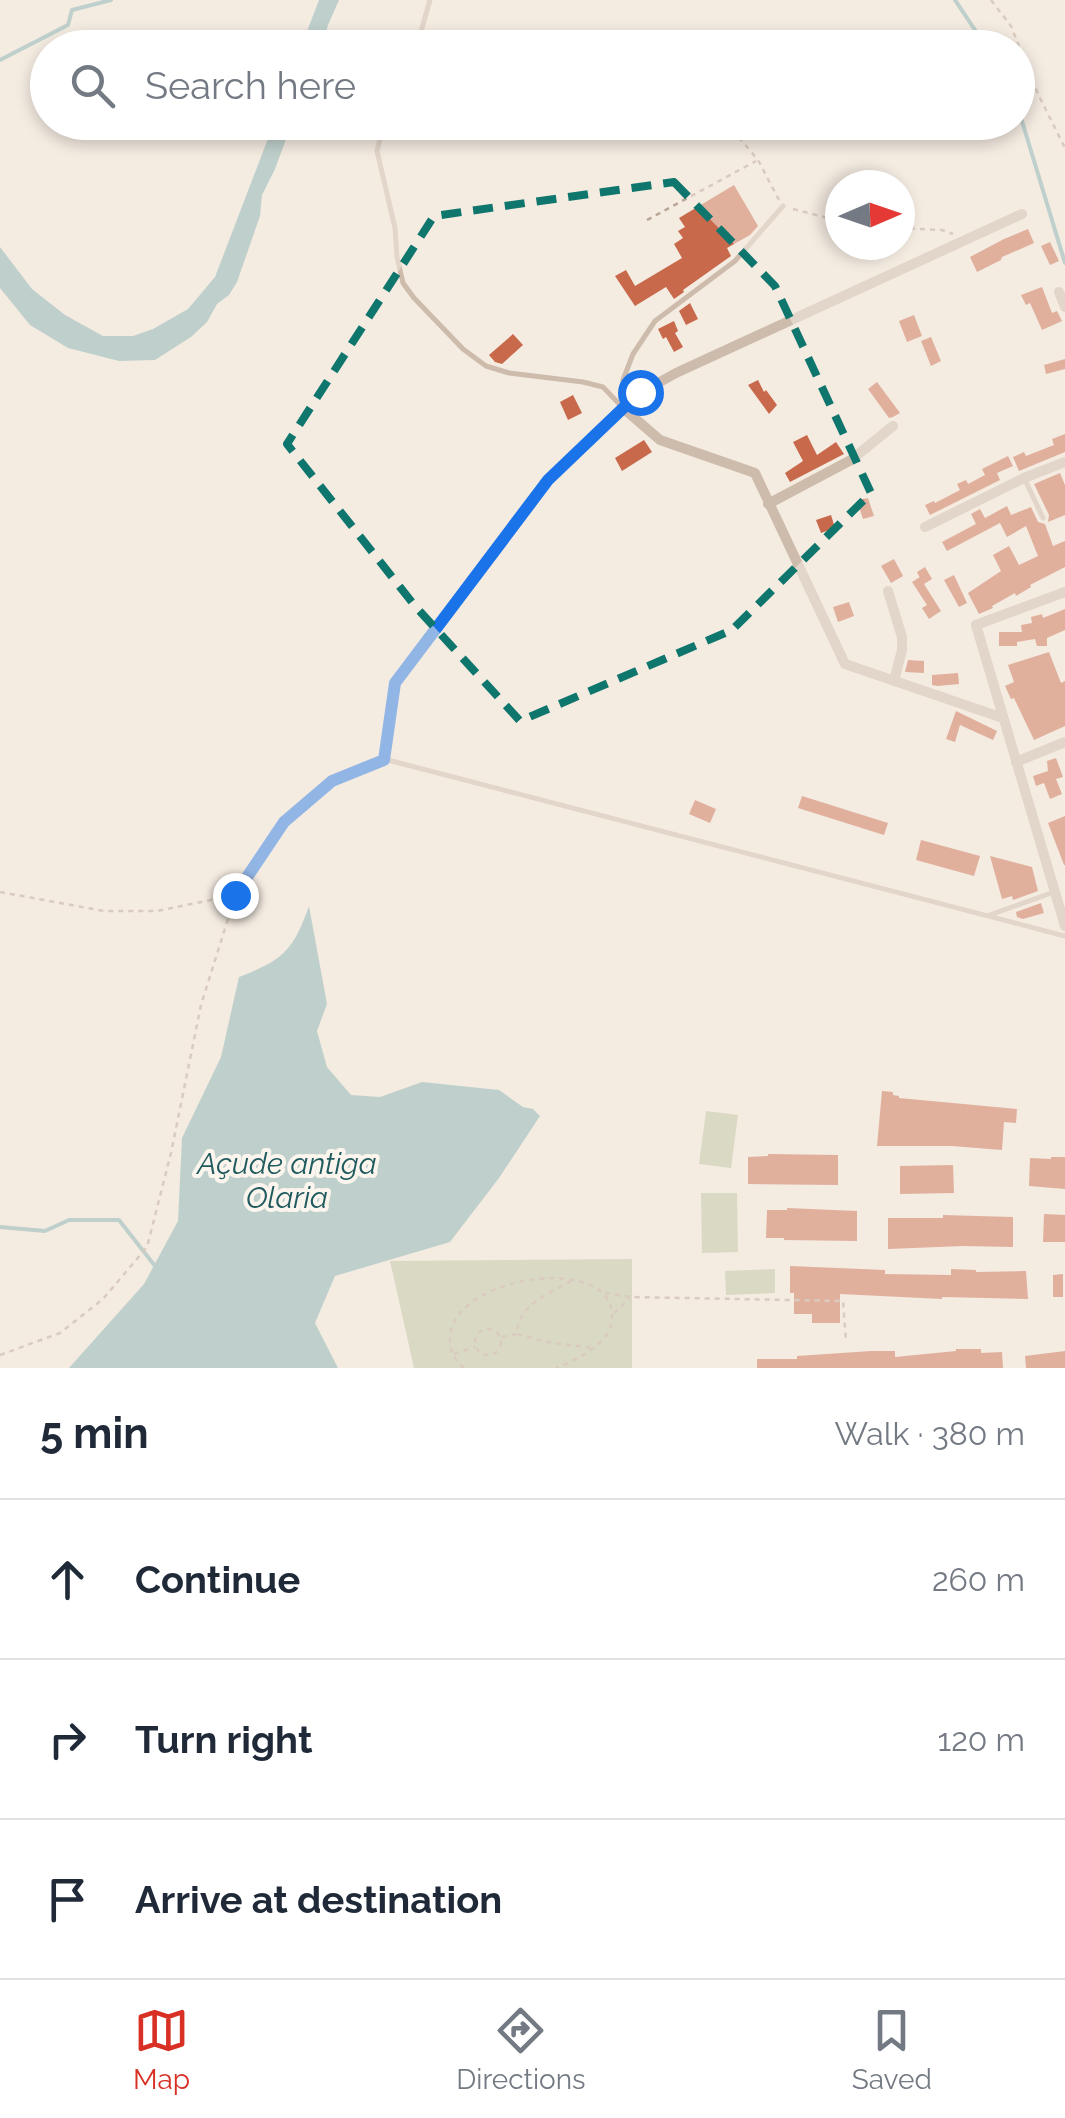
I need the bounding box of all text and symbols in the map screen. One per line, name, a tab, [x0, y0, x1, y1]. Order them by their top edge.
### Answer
search box	[30, 30, 1035, 140]
icon: search	[65, 58, 120, 113]
text: Search here	[145, 63, 356, 108]
north arrow	[825, 170, 915, 260]
route start	[618, 370, 664, 416]
route end	[213, 873, 259, 919]
water label: Açude antiga Olaria	[195, 1146, 377, 1215]
text: 5 min	[40, 1409, 149, 1458]
text: Walk · 380 m	[835, 1415, 1025, 1452]
icon: ahead	[40, 1552, 95, 1607]
text: Continue	[135, 1557, 300, 1602]
text: 260 m	[932, 1561, 1025, 1598]
icon: right	[40, 1712, 95, 1767]
text: Turn right	[135, 1717, 312, 1762]
text: 120 m	[937, 1721, 1025, 1758]
icon: arrive	[40, 1872, 95, 1927]
text: Arrive at destination	[135, 1877, 502, 1922]
tab: Map	[133, 2003, 190, 2096]
tab: Directions	[456, 2003, 586, 2096]
tab: Saved	[852, 2003, 932, 2096]

